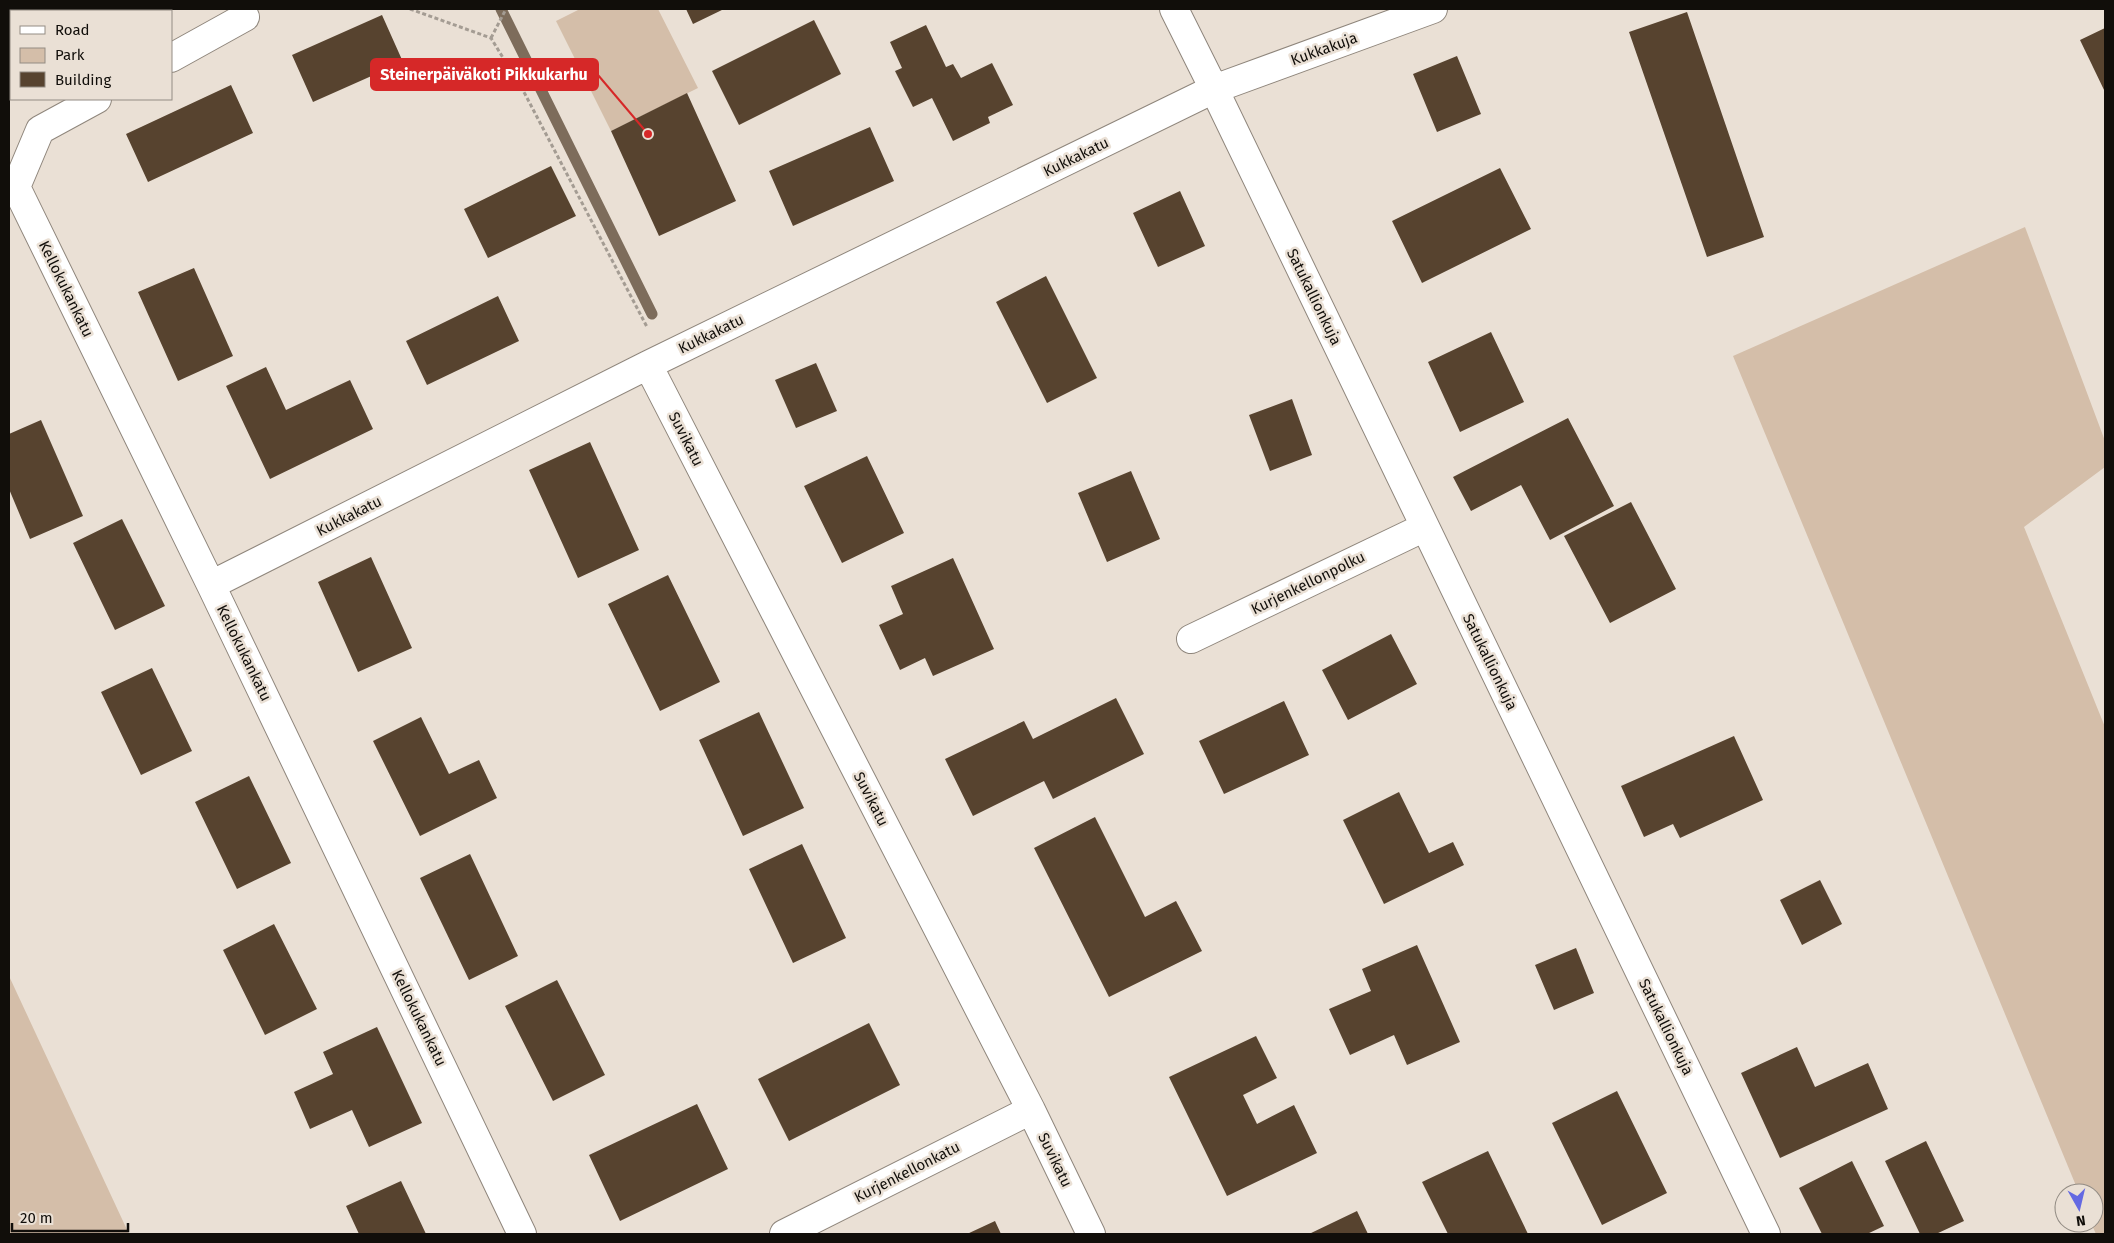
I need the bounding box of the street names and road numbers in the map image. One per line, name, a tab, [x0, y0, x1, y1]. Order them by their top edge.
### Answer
street label: Kukkakuja	[1288, 29, 1360, 69]
street label: Kukkakatu	[1040, 133, 1112, 181]
street label: Kellokukankatu	[35, 238, 97, 340]
street label: Satukallionkuja	[1283, 246, 1345, 348]
street label: Kukkakatu	[675, 310, 747, 358]
street label: Suvikatu	[665, 409, 707, 469]
street label: Kukkakatu	[314, 492, 384, 540]
street label: Kurjenkellonpolku	[1248, 548, 1368, 618]
street label: Kellokukankatu	[213, 602, 275, 704]
street label: Satukallionkuja	[1459, 611, 1521, 713]
street label: Suvikatu	[850, 769, 892, 829]
street label: Kellokukankatu	[388, 967, 450, 1069]
street label: Satukallionkuja	[1635, 976, 1697, 1078]
street label: Suvikatu	[1034, 1130, 1076, 1190]
street label: Kurjenkellonkatu	[851, 1138, 963, 1206]

